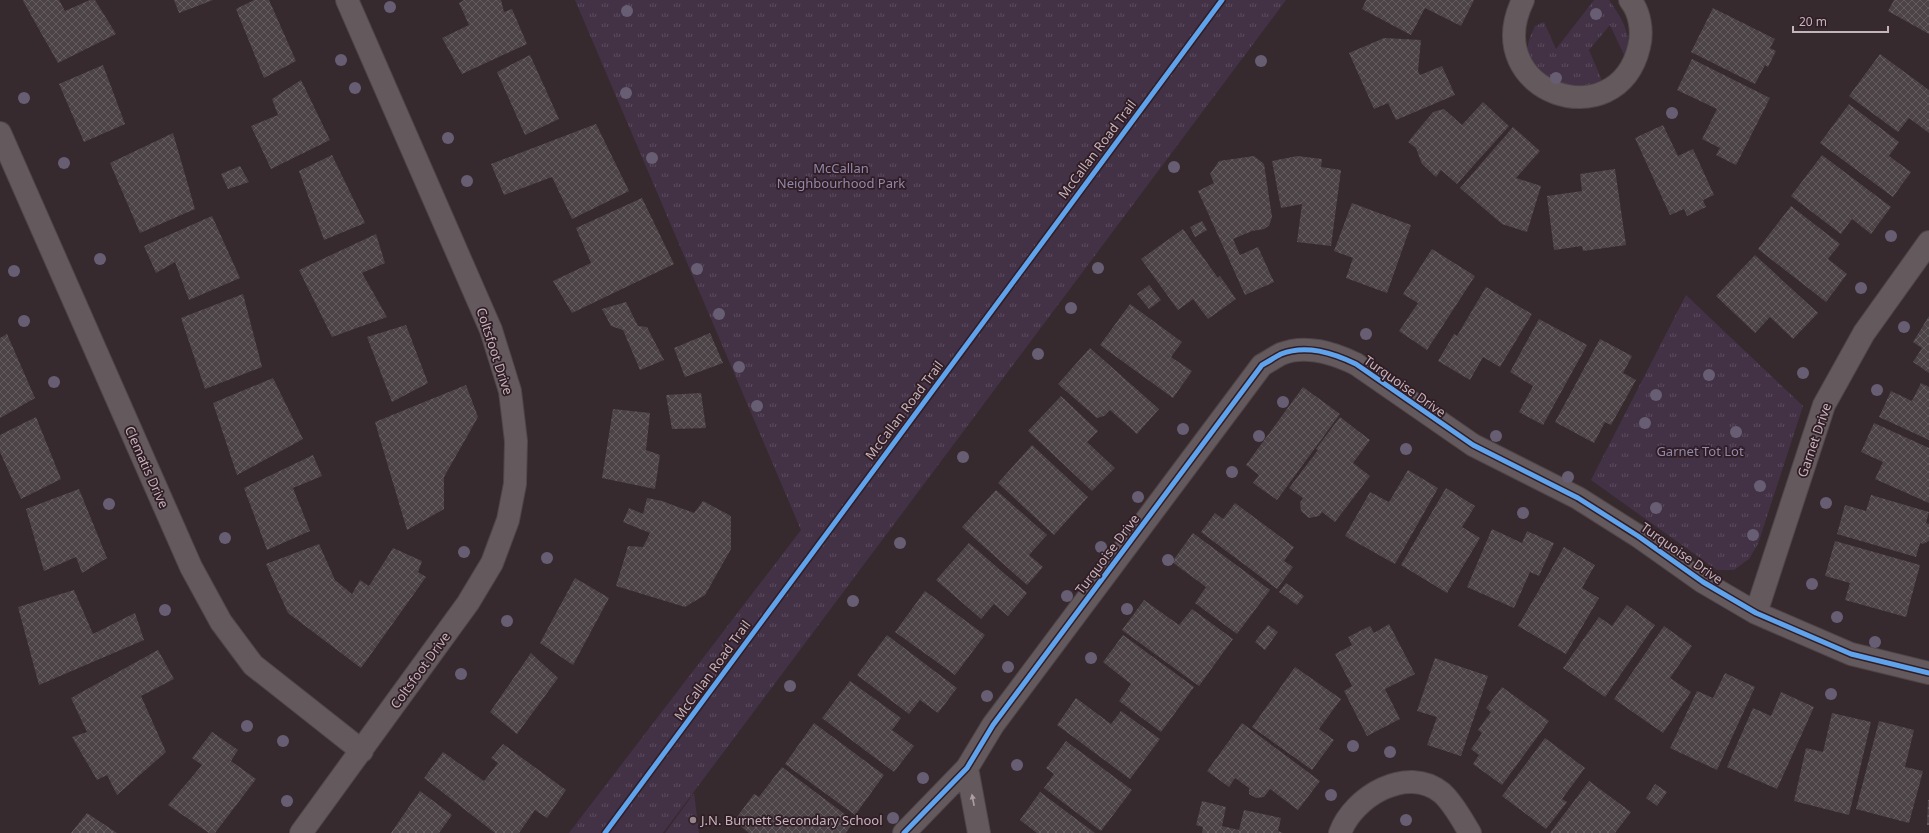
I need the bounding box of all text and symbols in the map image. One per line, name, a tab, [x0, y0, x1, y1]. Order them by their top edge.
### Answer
scale bar	[1793, 8, 1888, 34]
text: 20 m	[1799, 13, 1827, 30]
street label: McCallan Road Trail	[1054, 96, 1140, 202]
park label: McCallan Neighbourhood Park	[777, 159, 905, 192]
street label: Coltsfoot Drive	[472, 305, 518, 397]
street label: Turquoise Drive	[1360, 351, 1450, 421]
street label: McCallan Road Trail	[861, 357, 947, 463]
street label: Garnet Drive	[1793, 400, 1835, 480]
street label: Clematis Drive	[121, 423, 173, 511]
park label: Garnet Tot Lot	[1656, 442, 1744, 460]
street label: Turquoise Drive	[1071, 510, 1143, 598]
street label: Turquoise Drive	[1637, 518, 1727, 588]
street label: McCallan Road Trail	[670, 616, 754, 724]
street label: Coltsfoot Drive	[386, 628, 454, 712]
one-way arrow	[970, 794, 976, 806]
place label: J.N. Burnett Secondary School	[699, 811, 883, 829]
marker: J.N. Burnett Secondary School	[688, 815, 698, 825]

